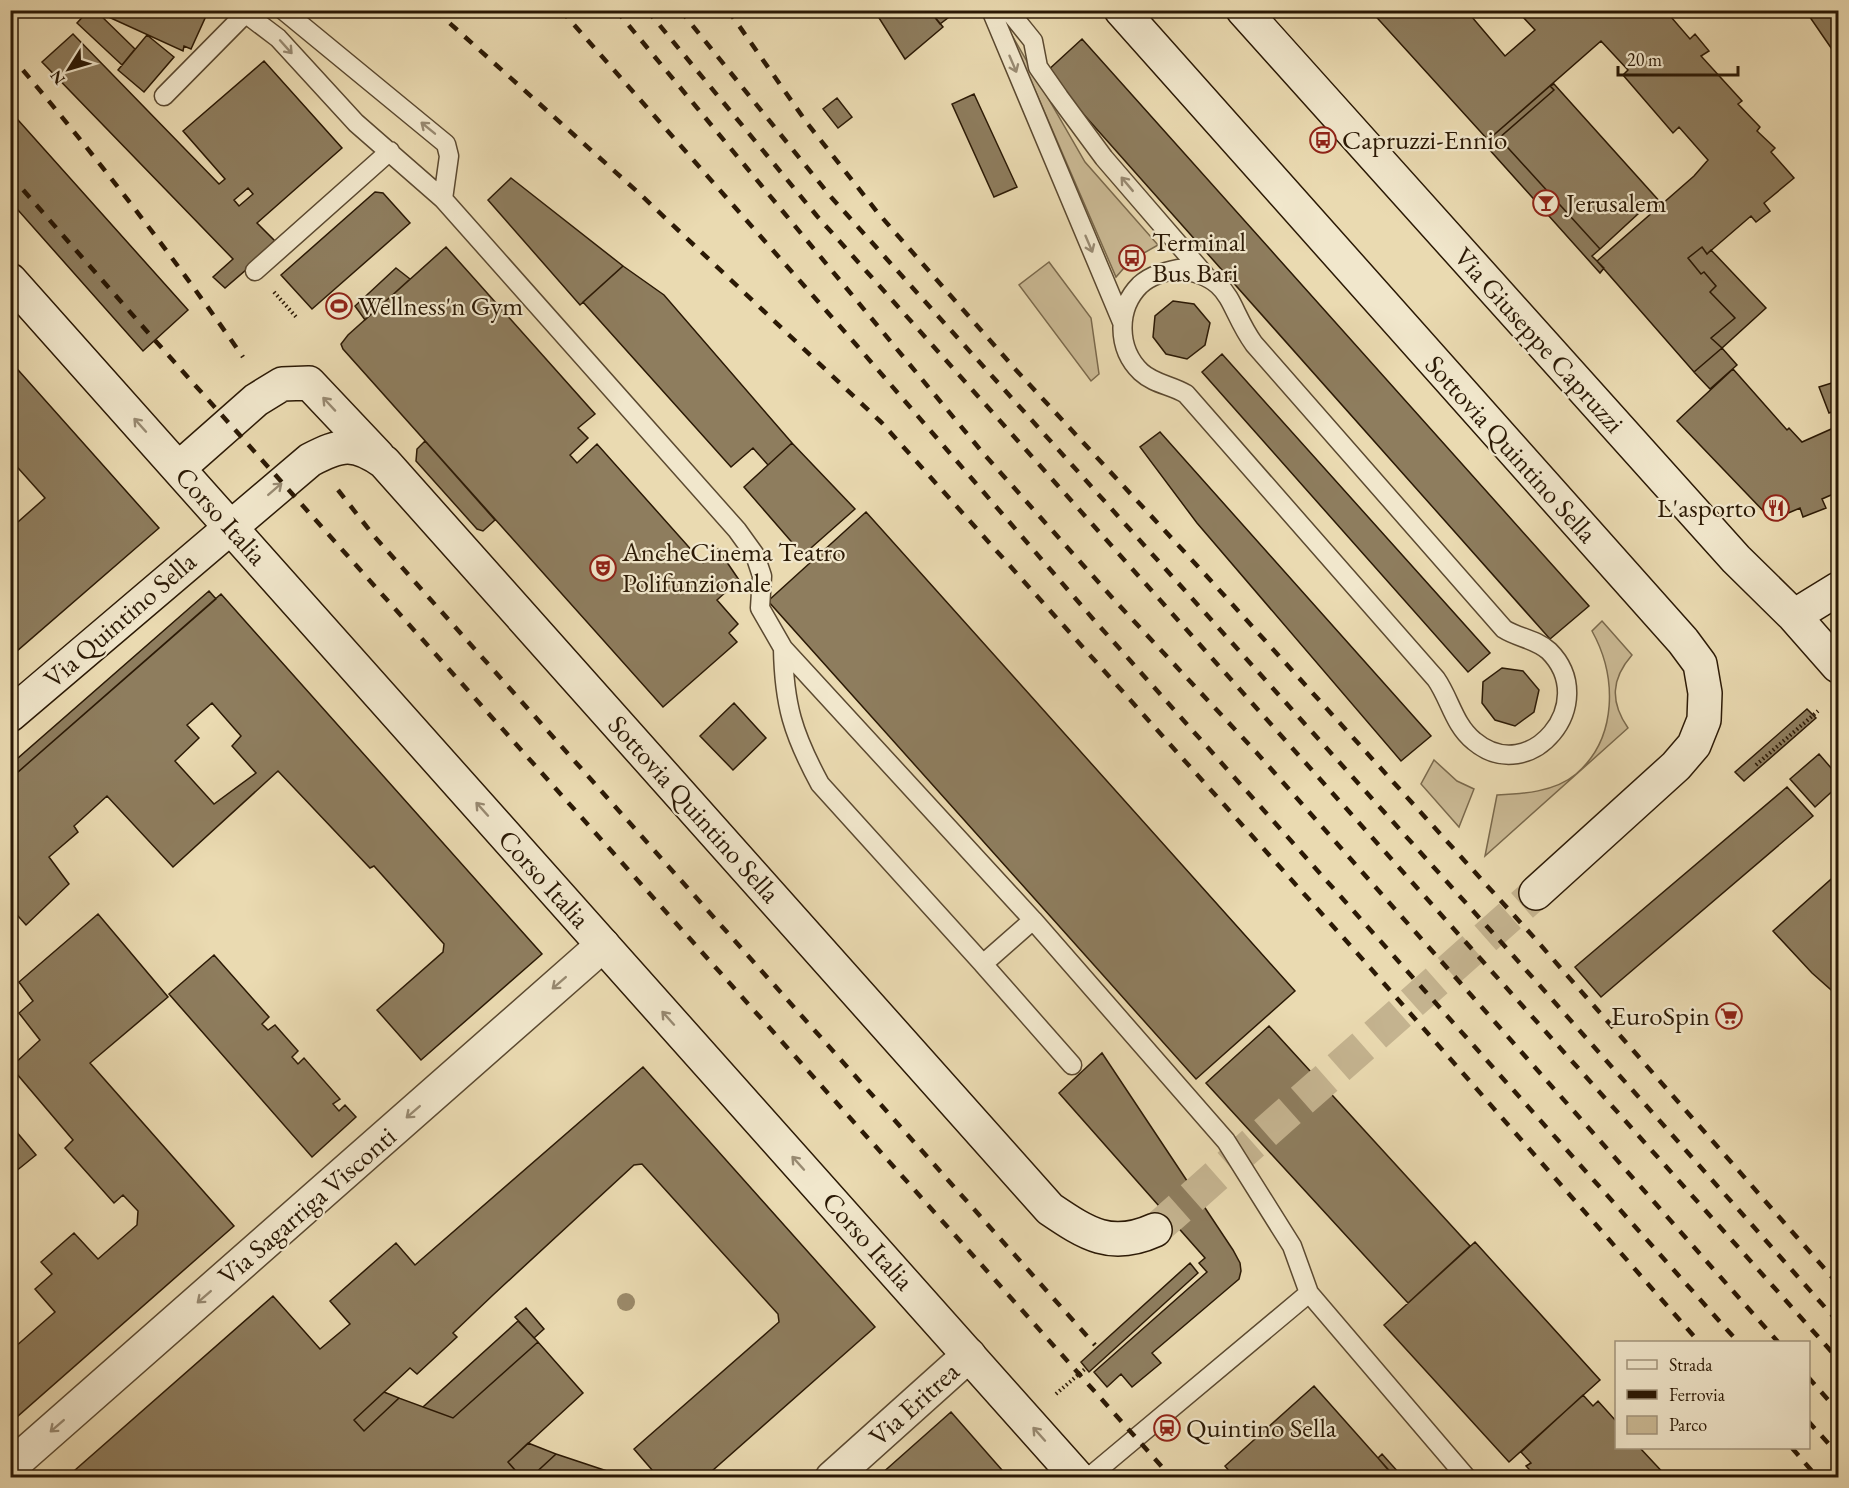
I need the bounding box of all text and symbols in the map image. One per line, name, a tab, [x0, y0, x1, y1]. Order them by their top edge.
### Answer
north arrow	[39, 39, 99, 99]
one-way arrow	[279, 39, 293, 54]
scale bar	[1618, 39, 1738, 77]
text: 20 m	[1627, 48, 1662, 71]
one-way arrow	[1008, 55, 1020, 73]
text: N	[45, 66, 70, 89]
one-way arrow	[421, 121, 436, 135]
place label: Capruzzi-Ennio	[1342, 122, 1507, 157]
bus stop icon: Capruzzi-Ennio	[1308, 125, 1338, 155]
one-way arrow	[1120, 176, 1133, 192]
place label: Jerusalem	[1564, 185, 1666, 220]
bar icon: Jerusalem	[1531, 188, 1561, 218]
place label: Terminal Bus Bari	[1152, 224, 1246, 290]
one-way arrow	[1084, 235, 1095, 253]
street label: Via Giuseppe Capruzzi	[1447, 239, 1632, 440]
bus stop icon: Terminal Bus Bari	[1117, 243, 1147, 273]
place label: Wellness'n Gym	[358, 288, 523, 323]
sports icon: Wellness'n Gym	[324, 291, 354, 321]
street label: Sottovia Quintino Sella	[1418, 347, 1605, 550]
one-way arrow	[322, 397, 336, 412]
one-way arrow	[133, 418, 147, 433]
street label: Corso Italia	[168, 459, 275, 573]
one-way arrow	[267, 482, 282, 496]
place label: L'asporto	[1657, 490, 1756, 525]
restaurant icon: L'asporto	[1761, 493, 1791, 523]
place label: AncheCinema Teatro Polifunzionale	[621, 534, 846, 600]
street label: Via Quintino Sella	[36, 544, 203, 695]
theatre icon: AncheCinema Teatro Polifunzionale	[588, 553, 618, 583]
street label: Sottovia Quintino Sella	[601, 707, 788, 910]
one-way arrow	[475, 802, 489, 817]
street label: Corso Italia	[491, 822, 598, 936]
one-way arrow	[552, 976, 567, 990]
place label: EuroSpin	[1611, 998, 1710, 1033]
supermarket icon: EuroSpin	[1714, 1001, 1744, 1031]
one-way arrow	[661, 1010, 675, 1025]
one-way arrow	[406, 1105, 421, 1119]
street label: Via Sagarriga Visconti	[210, 1118, 403, 1293]
one-way arrow	[791, 1156, 805, 1171]
street label: Corso Italia	[815, 1184, 922, 1298]
one-way arrow	[197, 1290, 212, 1304]
legend	[1615, 1341, 1810, 1449]
text: Strada	[1669, 1353, 1713, 1376]
street label: Via Eritrea	[861, 1354, 966, 1453]
text: Ferrovia	[1669, 1383, 1726, 1406]
place label: Quintino Sella	[1186, 1410, 1337, 1445]
station icon: Quintino Sella	[1152, 1413, 1182, 1443]
text: Parco	[1669, 1413, 1707, 1436]
one-way arrow	[50, 1419, 65, 1433]
one-way arrow	[1032, 1427, 1046, 1442]

